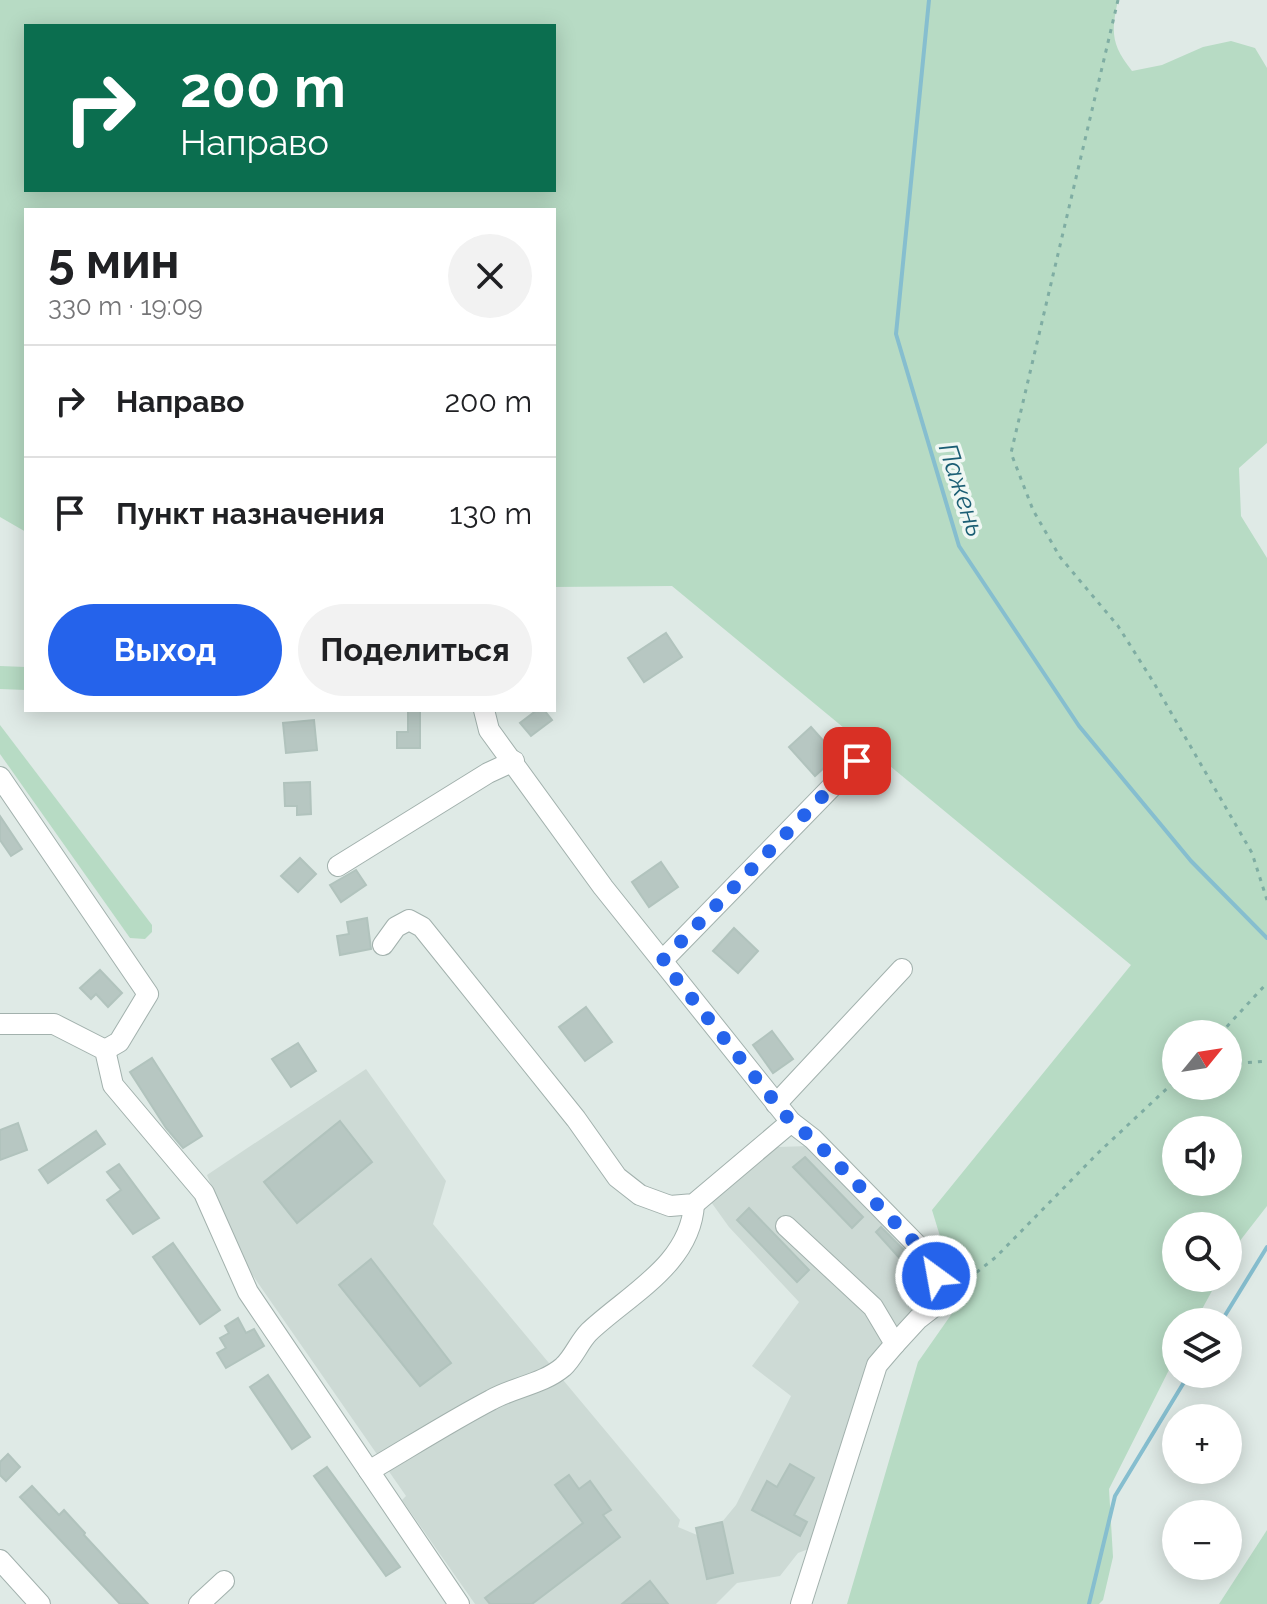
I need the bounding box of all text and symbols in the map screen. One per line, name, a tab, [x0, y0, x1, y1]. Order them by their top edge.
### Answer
text: 200 m	[180, 54, 346, 120]
icon: right	[48, 56, 152, 160]
text: Направо	[180, 121, 329, 163]
text: 5 мин	[48, 233, 180, 289]
button: close	[448, 234, 532, 318]
text: 330 m · 19:09	[48, 291, 203, 321]
icon: right	[48, 379, 92, 423]
text: Направо	[116, 384, 245, 419]
text: 200 m	[444, 384, 532, 419]
water label: Пажень	[933, 439, 991, 541]
icon: arrive	[48, 491, 92, 535]
text: Пункт назначения	[116, 496, 385, 531]
text: 130 m	[450, 496, 532, 531]
button: Выход	[48, 604, 282, 696]
button: Поделиться	[298, 604, 532, 696]
pin	[823, 727, 891, 795]
icon: arrive	[835, 739, 879, 783]
north arrow	[1162, 1020, 1242, 1100]
map controls	[1162, 1020, 1242, 1580]
button: sound	[1162, 1116, 1242, 1196]
button: search	[1162, 1212, 1242, 1292]
position arrow	[894, 1234, 978, 1318]
button: layers	[1162, 1308, 1242, 1388]
button: +	[1162, 1404, 1242, 1484]
button: −	[1162, 1500, 1242, 1580]

